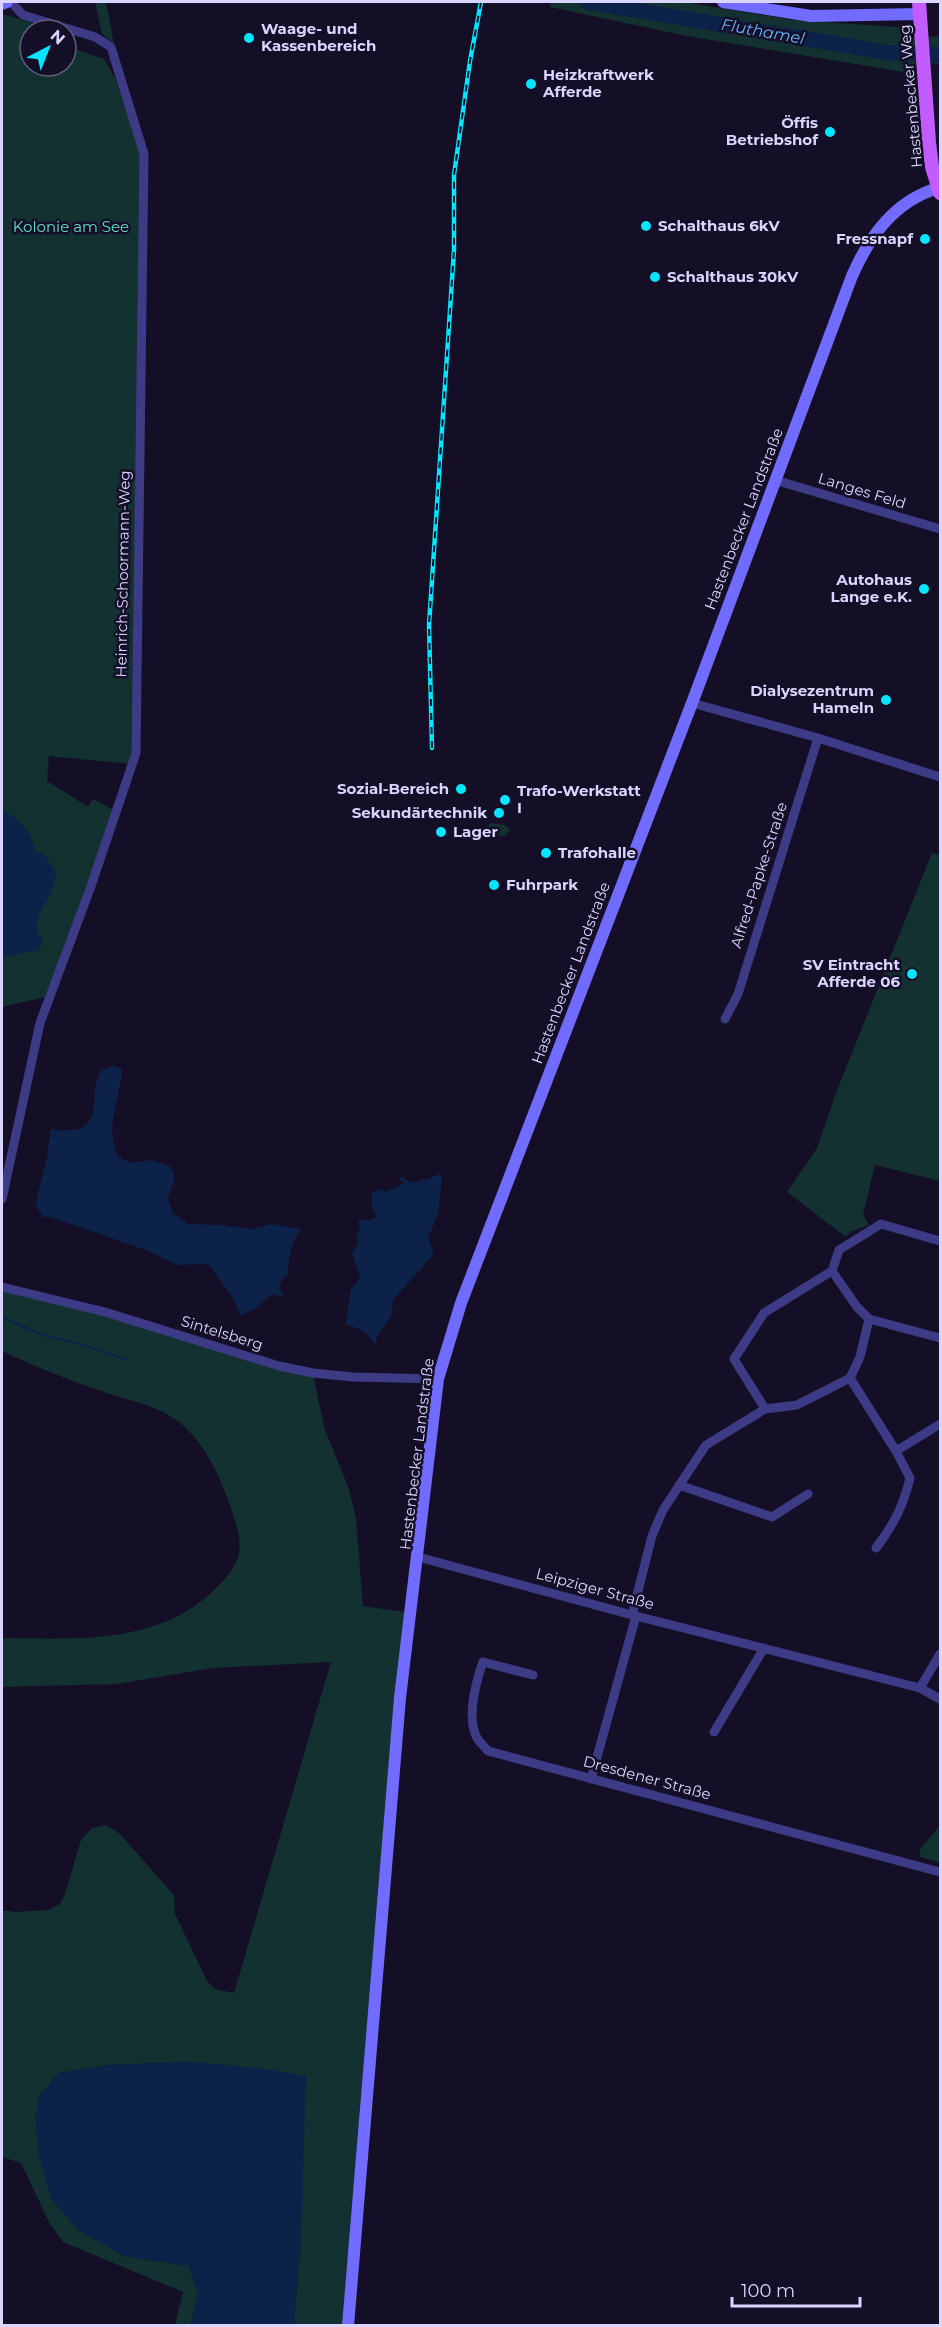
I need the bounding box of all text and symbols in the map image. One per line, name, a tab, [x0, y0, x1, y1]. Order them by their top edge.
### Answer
water label: Fluthamel	[720, 15, 807, 48]
north arrow	[18, 18, 78, 78]
place label: Waage- und Kassenbereich	[261, 19, 376, 55]
street label: Hastenbecker Weg	[895, 24, 926, 168]
text: N	[47, 26, 69, 49]
marker: Waage- und Kassenbereich	[242, 31, 256, 45]
place label: Heizkraftwerk Afferde	[542, 65, 654, 101]
marker: Heizkraftwerk Afferde	[524, 77, 538, 91]
place label: Öffis Betriebshof	[726, 113, 819, 149]
marker: Öffis Betriebshof	[823, 125, 837, 139]
place label: Schalthaus 6kV	[658, 216, 780, 235]
park label: Kolonie am See	[13, 217, 129, 236]
marker: Schalthaus 6kV	[639, 219, 653, 233]
place label: Fressnapf	[836, 229, 914, 248]
marker: Fressnapf	[918, 232, 932, 246]
place label: Schalthaus 30kV	[667, 267, 799, 286]
marker: Schalthaus 30kV	[648, 270, 662, 284]
street label: Hastenbecker Landstraße	[700, 425, 787, 612]
street label: Langes Feld	[816, 468, 908, 513]
street label: Heinrich-Schoormann-Weg	[111, 470, 134, 678]
place label: Autohaus Lange e.K.	[831, 570, 912, 606]
marker: Autohaus Lange e.K.	[917, 582, 931, 596]
place label: Dialysezentrum Hameln	[750, 681, 874, 717]
marker: Dialysezentrum Hameln	[879, 693, 893, 707]
place label: Sozial-Bereich	[337, 779, 449, 798]
place label: Trafo-Werkstatt I	[517, 781, 641, 817]
marker: Sozial-Bereich	[454, 782, 468, 796]
marker: Trafo-Werkstatt I	[498, 793, 512, 807]
street label: Alfred-Papke-Straße	[726, 800, 791, 950]
place label: Sekundärtechnik	[352, 803, 487, 822]
marker: Sekundärtechnik	[492, 806, 506, 820]
place label: Lager	[453, 822, 498, 841]
marker: Lager	[434, 825, 448, 839]
place label: Trafohalle	[558, 843, 636, 862]
marker: Trafohalle	[539, 846, 553, 860]
place label: Fuhrpark	[506, 875, 578, 894]
marker: Fuhrpark	[487, 878, 501, 892]
street label: Hastenbecker Landstraße	[527, 879, 614, 1066]
place label: SV Eintracht Afferde 06	[803, 955, 900, 991]
marker: SV Eintracht Afferde 06	[905, 967, 919, 981]
street label: Sintelsberg	[179, 1311, 266, 1354]
street label: Hastenbecker Landstraße	[395, 1357, 438, 1551]
street label: Leipziger Straße	[534, 1564, 656, 1613]
street label: Dresdener Straße	[581, 1751, 713, 1804]
scale bar	[732, 2270, 860, 2308]
text: 100 m	[741, 2280, 795, 2302]

